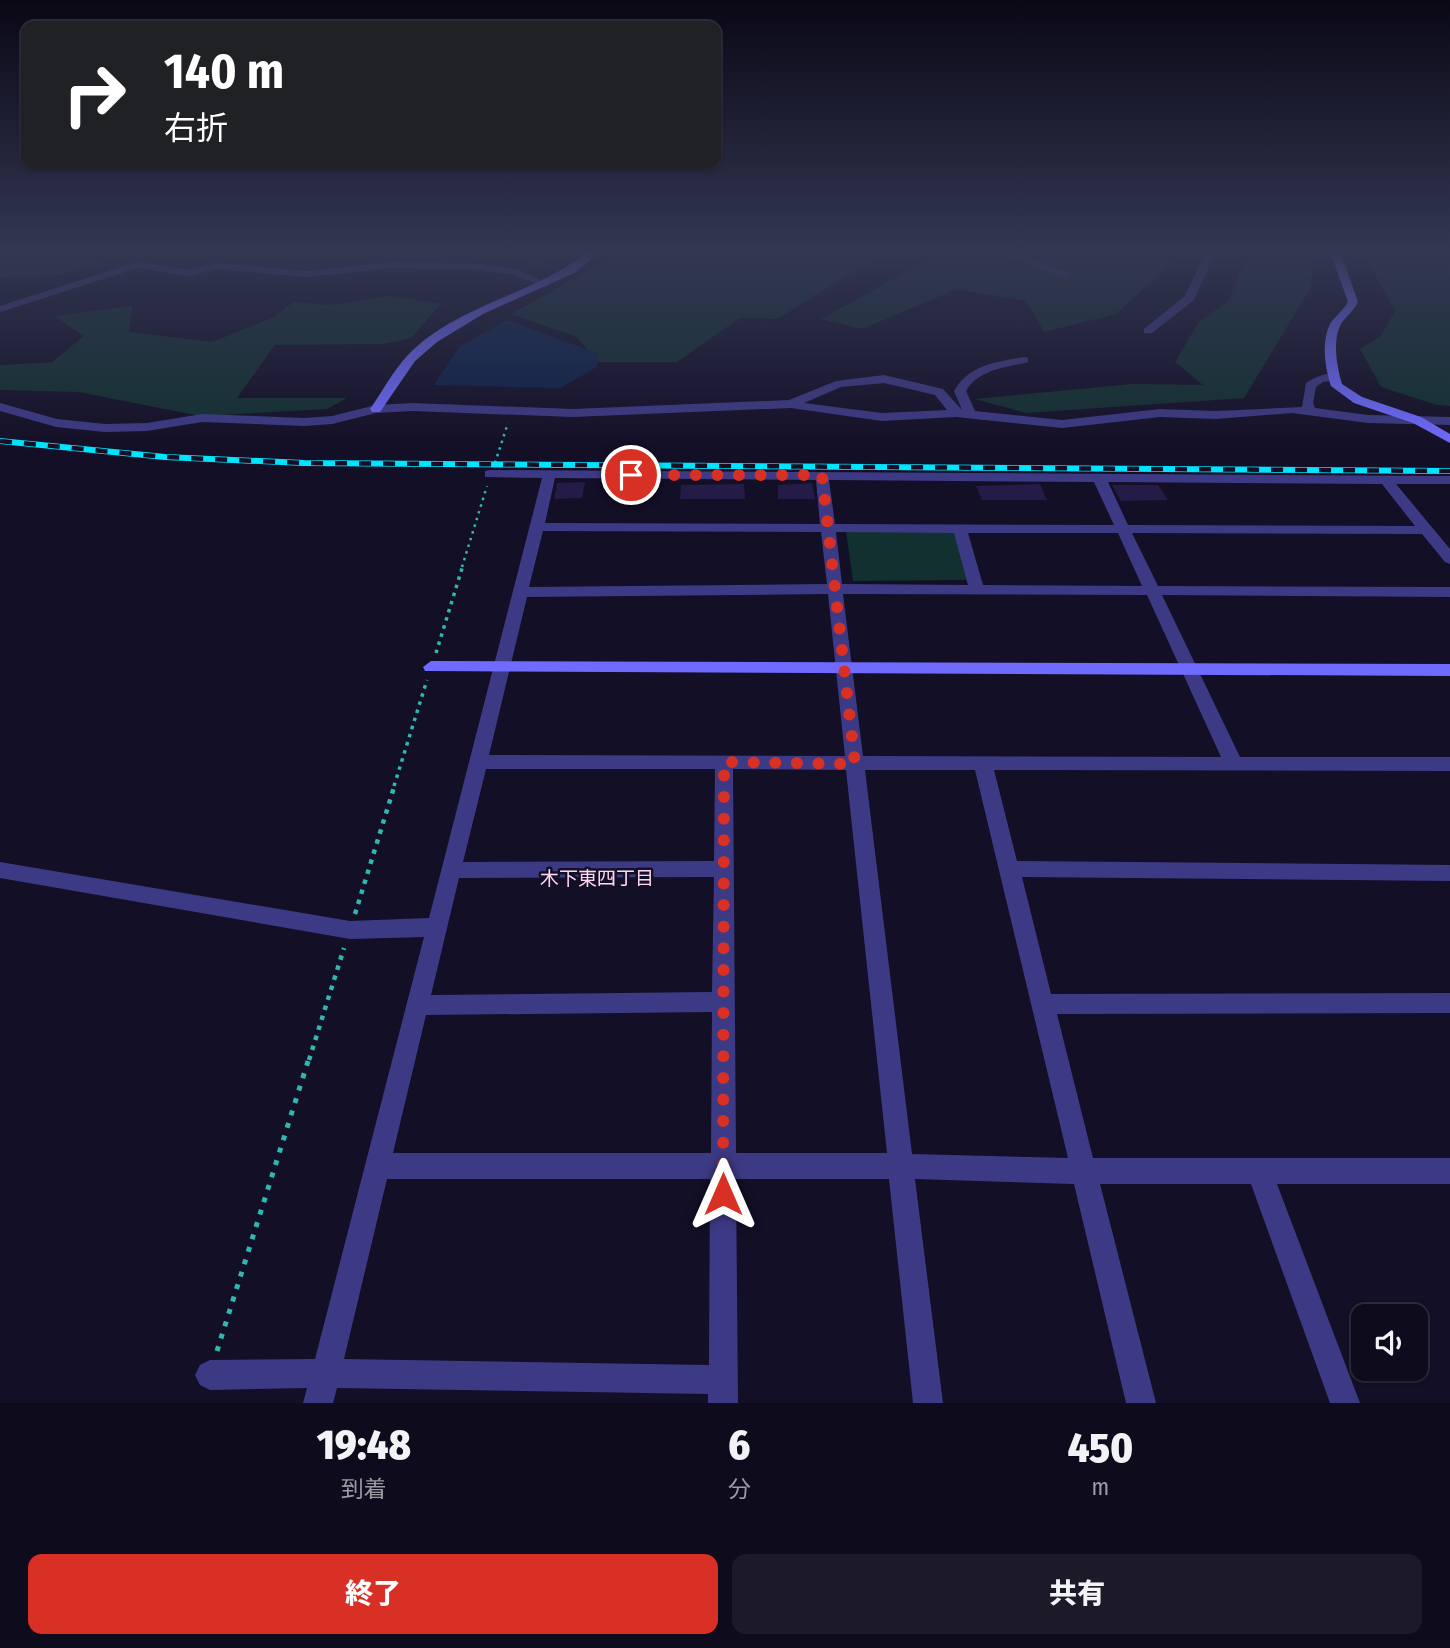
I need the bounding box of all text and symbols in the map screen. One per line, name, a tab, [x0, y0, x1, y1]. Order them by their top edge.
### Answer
text: 140 m	[164, 42, 284, 101]
icon: right	[49, 49, 140, 140]
text: 右折	[164, 109, 228, 147]
pin	[601, 445, 661, 505]
icon: arrive	[612, 456, 650, 494]
district label: 木下東四丁目	[540, 867, 654, 890]
position arrow	[686, 1157, 760, 1231]
map controls	[1351, 1304, 1428, 1381]
button: sound	[1351, 1304, 1428, 1381]
text: 19:48	[317, 1420, 411, 1470]
text: 6	[728, 1420, 750, 1470]
text: 450	[1067, 1423, 1133, 1473]
text: m	[1092, 1473, 1109, 1501]
text: 到着	[341, 1475, 387, 1503]
text: 分	[728, 1475, 751, 1503]
button: 終了	[28, 1554, 718, 1634]
button: 共有	[732, 1554, 1422, 1634]

